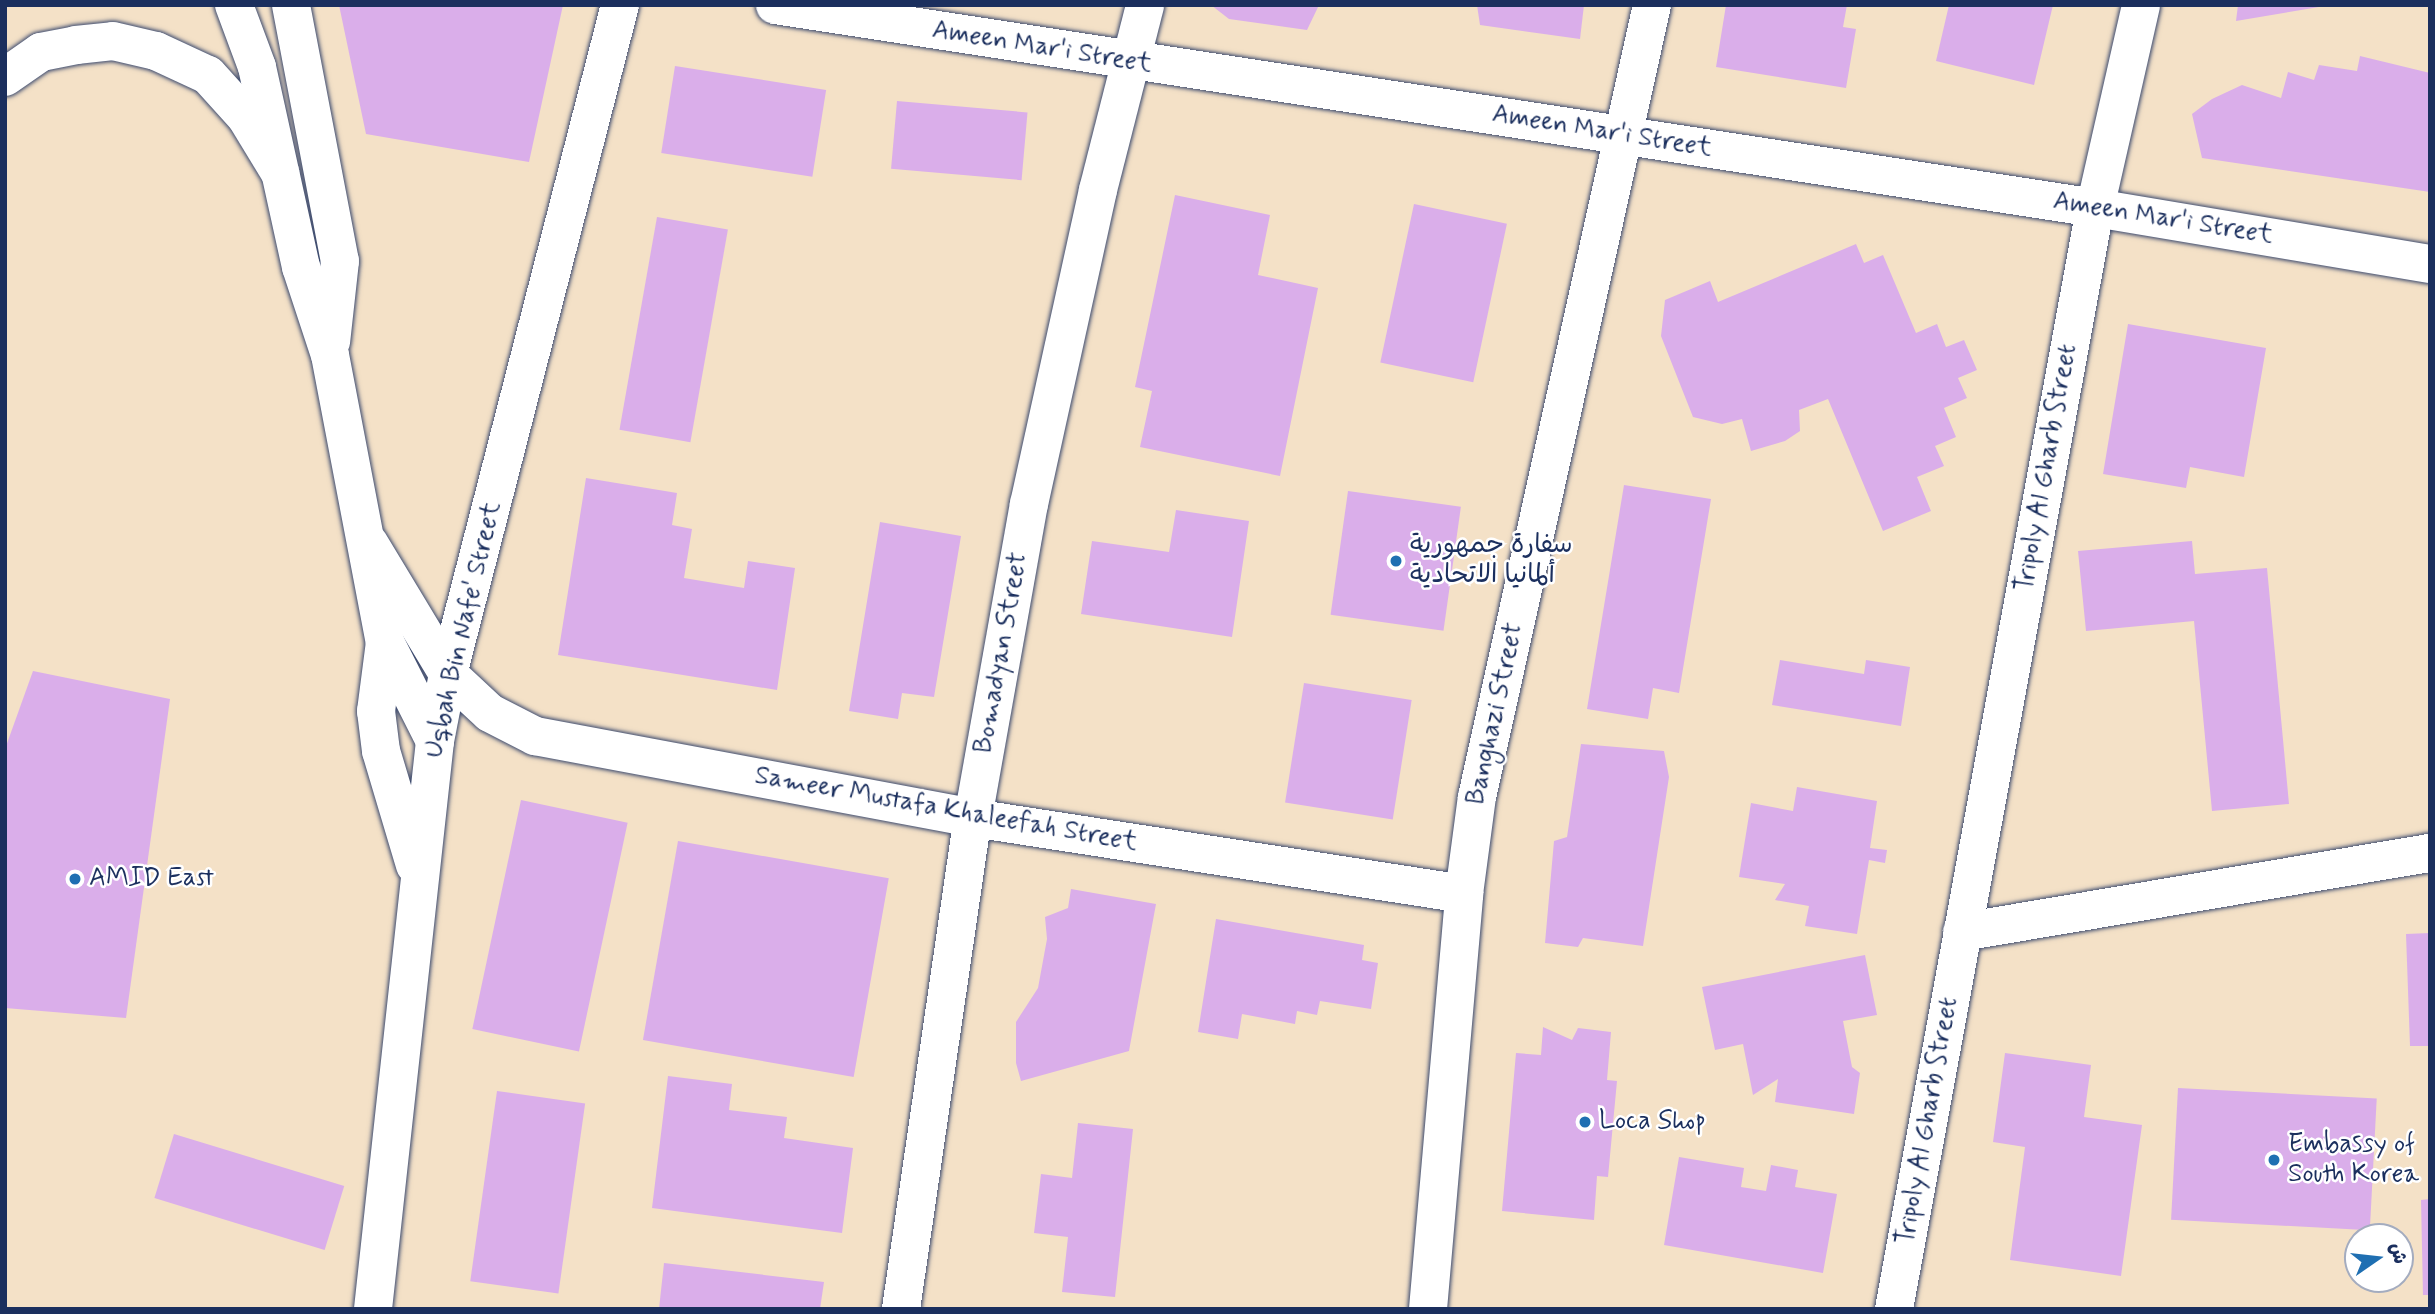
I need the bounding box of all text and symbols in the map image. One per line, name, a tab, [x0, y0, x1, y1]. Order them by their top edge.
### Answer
street label: Ameen Mar'i Street	[929, 15, 1155, 81]
street label: Ameen Mar'i Street	[1489, 99, 1715, 165]
street label: Ameen Mar'i Street	[2050, 186, 2276, 252]
street label: Tripoly Al Gharb Street	[2009, 339, 2085, 597]
street label: Uqbah Bin Nafe' Street	[419, 498, 509, 762]
place label: سفارة جمهورية ألمانيا الاتحادية	[1410, 530, 1573, 592]
street label: Bomadyan Street	[969, 551, 1035, 755]
marker: سفارة جمهورية ألمانيا الاتحادية	[1388, 553, 1404, 569]
street label: Banghazi Street	[1462, 621, 1530, 807]
street label: Sameer Mustafa Khaleefah Street	[753, 761, 1139, 859]
place label: AMID East	[89, 863, 214, 895]
marker: AMID East	[67, 871, 83, 887]
street label: Tripoly Al Gharb Street	[1890, 992, 1966, 1250]
place label: Loca Shop	[1599, 1106, 1706, 1138]
marker: Loca Shop	[1577, 1114, 1593, 1130]
place label: Embassy of South Korea	[2288, 1129, 2419, 1190]
marker: Embassy of South Korea	[2266, 1152, 2282, 1168]
north arrow	[2344, 1223, 2414, 1293]
text: ش	[2383, 1240, 2413, 1266]

